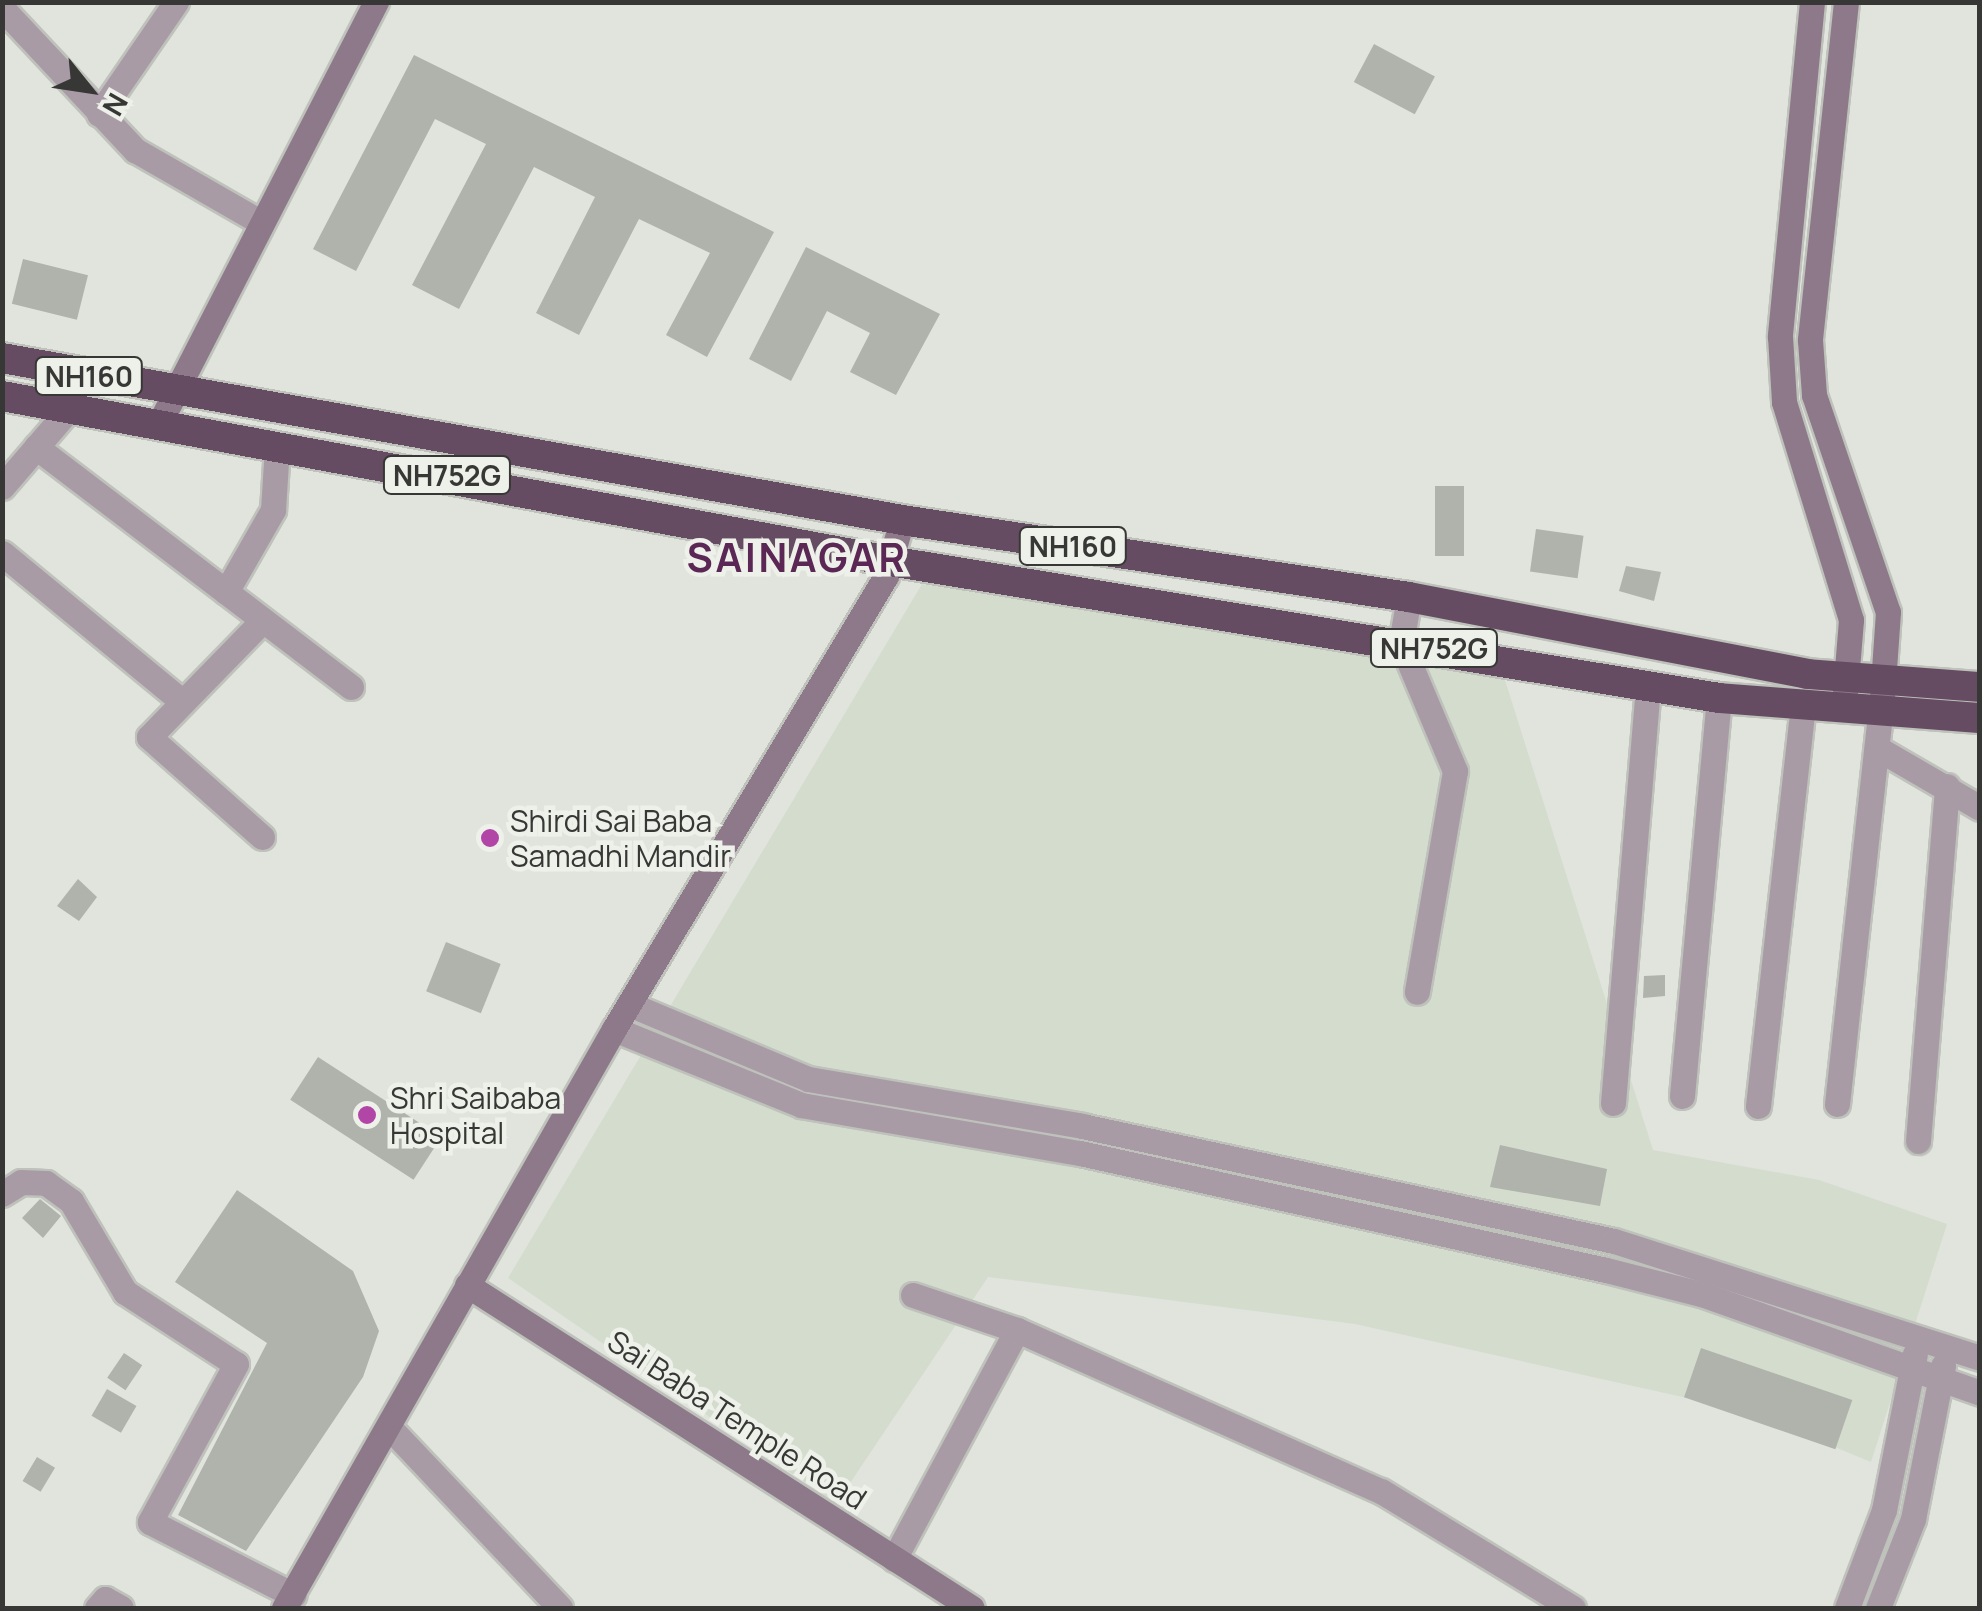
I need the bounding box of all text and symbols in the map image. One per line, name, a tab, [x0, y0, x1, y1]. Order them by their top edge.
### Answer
north arrow	[40, 40, 140, 140]
text: N	[95, 87, 137, 123]
road number: NH160	[34, 353, 144, 399]
road number: NH752G	[382, 452, 512, 498]
road number: NH160	[1018, 523, 1128, 569]
district label: SAINAGAR	[687, 533, 907, 581]
road number: NH752G	[1369, 625, 1499, 671]
place label: Shirdi Sai Baba Samadhi Mandir	[510, 803, 731, 874]
marker: Shirdi Sai Baba Samadhi Mandir	[479, 827, 501, 849]
place label: Shri Saibaba Hospital	[390, 1080, 561, 1150]
marker: Shri Saibaba Hospital	[354, 1102, 380, 1128]
street label: Sai Baba Temple Road	[601, 1323, 873, 1517]

